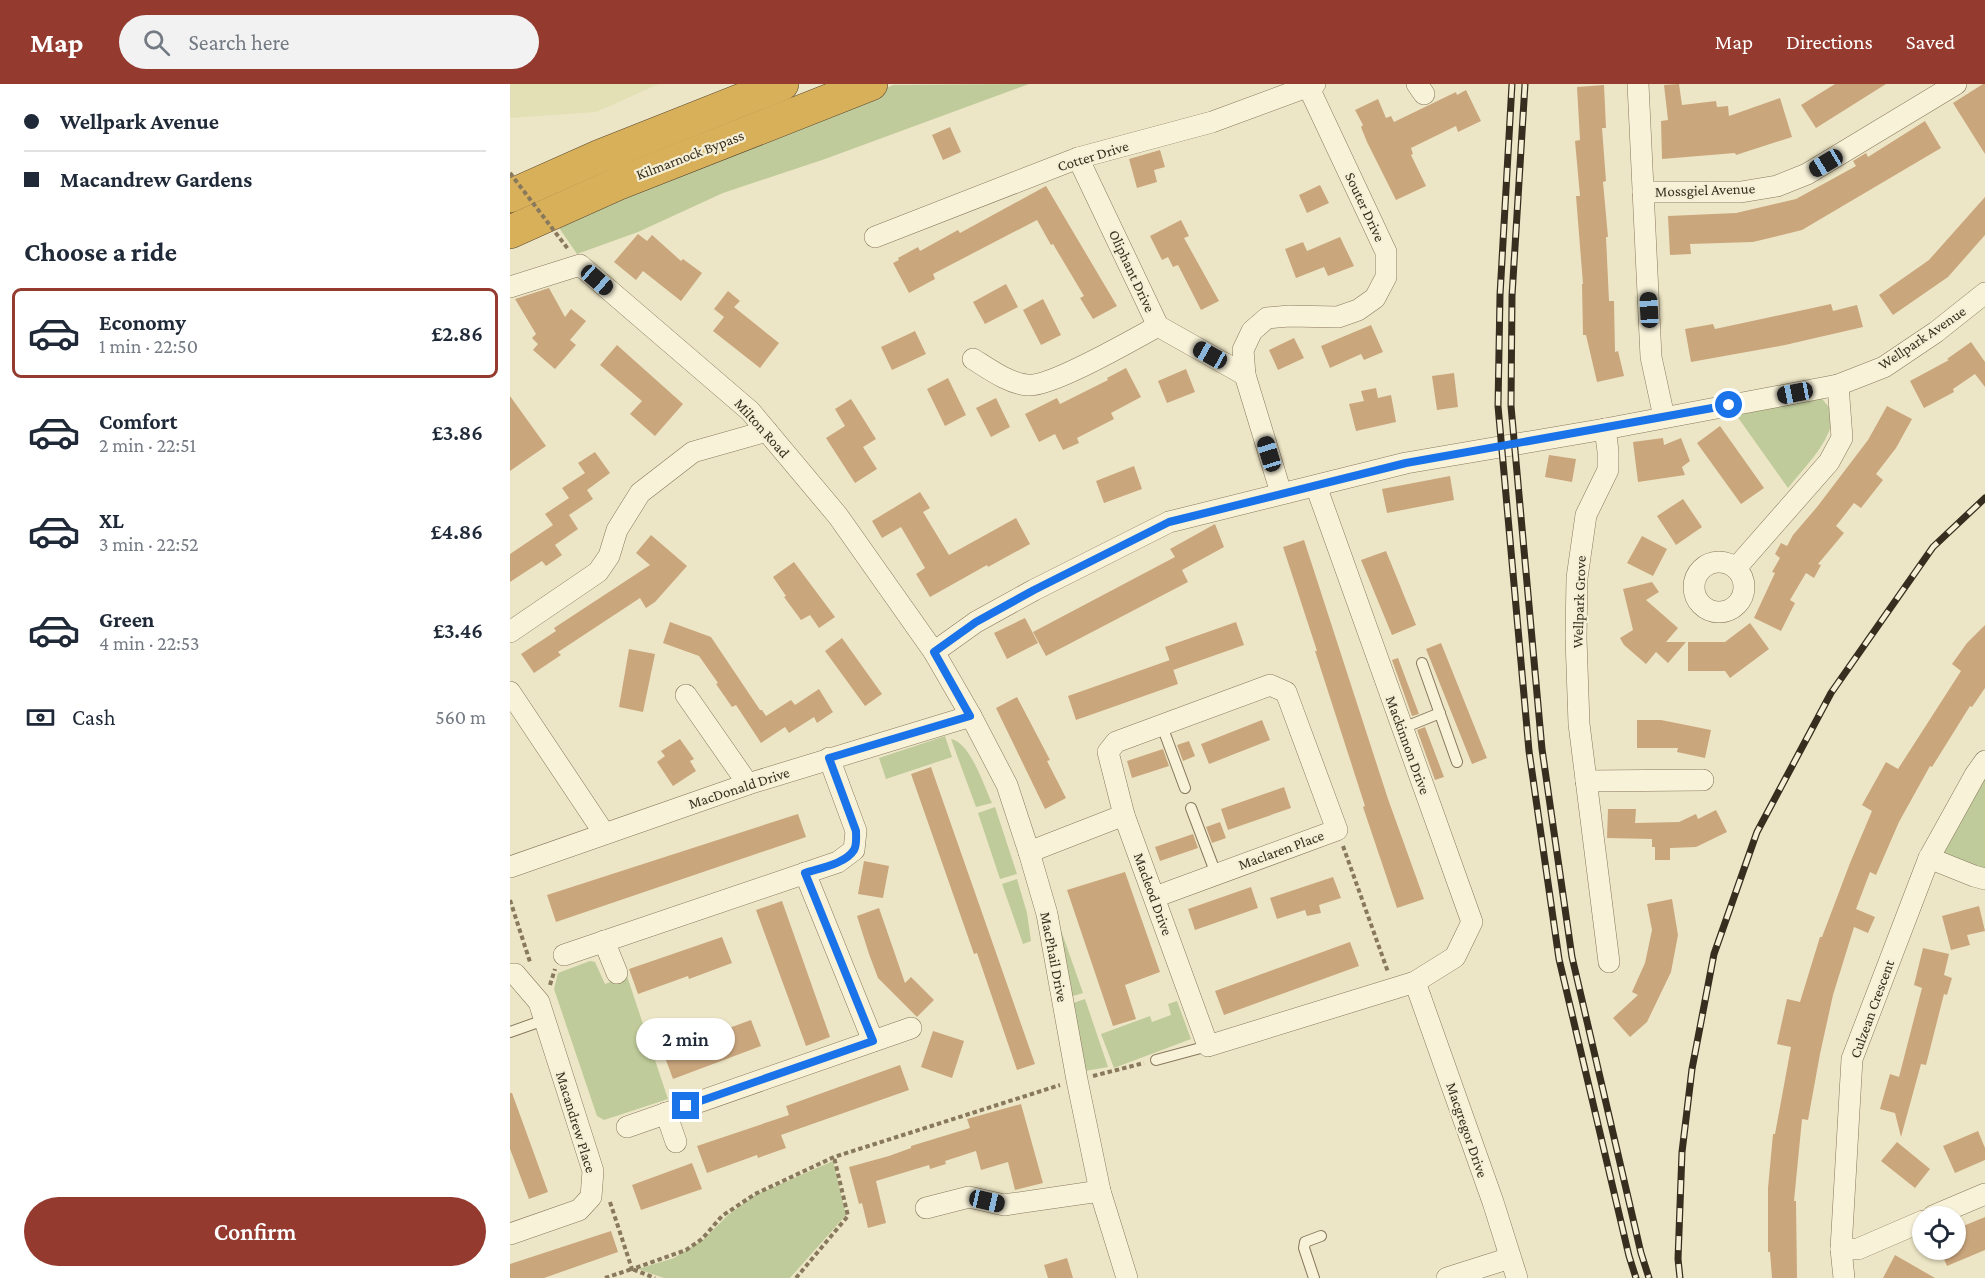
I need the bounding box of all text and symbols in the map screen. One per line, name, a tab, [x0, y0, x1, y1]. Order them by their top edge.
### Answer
search box	[119, 15, 539, 69]
icon: search	[140, 26, 173, 59]
text: Map	[30, 27, 83, 58]
text: Search here	[188, 30, 289, 55]
text: Map	[1715, 30, 1753, 54]
text: Directions	[1786, 30, 1873, 54]
text: Saved	[1906, 30, 1955, 54]
text: Wellpark Avenue	[60, 109, 219, 134]
street label: Kilmarnock Bypass	[634, 127, 747, 184]
street label: Cotter Drive	[1056, 138, 1131, 174]
car	[1806, 146, 1846, 180]
text: Macandrew Gardens	[60, 167, 252, 192]
street label: Souter Drive	[1342, 170, 1388, 245]
street label: Mossgiel Avenue	[1655, 180, 1756, 201]
street label: Oliphant Drive	[1105, 227, 1158, 316]
text: Choose a ride	[24, 237, 177, 267]
car	[578, 261, 616, 299]
car	[1639, 292, 1659, 328]
street label: Wellpark Avenue	[1875, 303, 1970, 374]
icon: car	[27, 306, 81, 360]
text: Economy	[99, 310, 186, 335]
text: £2.86	[431, 321, 483, 346]
text: 1 min · 22:50	[99, 335, 198, 357]
car	[1190, 338, 1230, 372]
car	[1776, 381, 1814, 405]
route start	[1715, 391, 1742, 418]
street label: Milton Road	[731, 395, 793, 461]
icon: car	[27, 405, 81, 459]
text: Comfort	[99, 409, 177, 434]
text: £3.86	[432, 420, 483, 445]
text: 2 min · 22:51	[99, 434, 196, 456]
car	[1255, 434, 1283, 474]
icon: car	[27, 504, 81, 558]
text: XL	[99, 508, 124, 533]
text: £4.86	[431, 519, 483, 544]
text: 3 min · 22:52	[99, 533, 199, 555]
street label: Wellpark Grove	[1569, 555, 1590, 649]
icon: car	[27, 603, 81, 657]
text: Green	[99, 607, 155, 632]
text: £3.46	[433, 618, 483, 643]
text: 4 min · 22:53	[99, 632, 200, 654]
street label: Mackinnon Drive	[1383, 694, 1433, 797]
icon: cash	[24, 701, 57, 734]
text: Cash	[72, 705, 116, 730]
text: 560 m	[435, 706, 486, 728]
street label: MacDonald Drive	[686, 764, 792, 812]
street label: Maclaren Place	[1236, 827, 1326, 873]
street label: Macleod Drive	[1131, 850, 1176, 938]
street label: MacPhail Drive	[1037, 911, 1071, 1004]
street label: Culzean Crescent	[1847, 957, 1898, 1060]
callout: 2 min	[636, 1019, 735, 1061]
text: 2 min	[662, 1028, 709, 1050]
street label: Macandrew Place	[553, 1069, 599, 1175]
street label: Macgregor Drive	[1442, 1080, 1491, 1180]
route end	[672, 1092, 699, 1119]
car	[967, 1188, 1007, 1214]
button: Confirm	[24, 1197, 486, 1266]
map controls	[1912, 1206, 1966, 1260]
button: locate	[1912, 1206, 1966, 1260]

